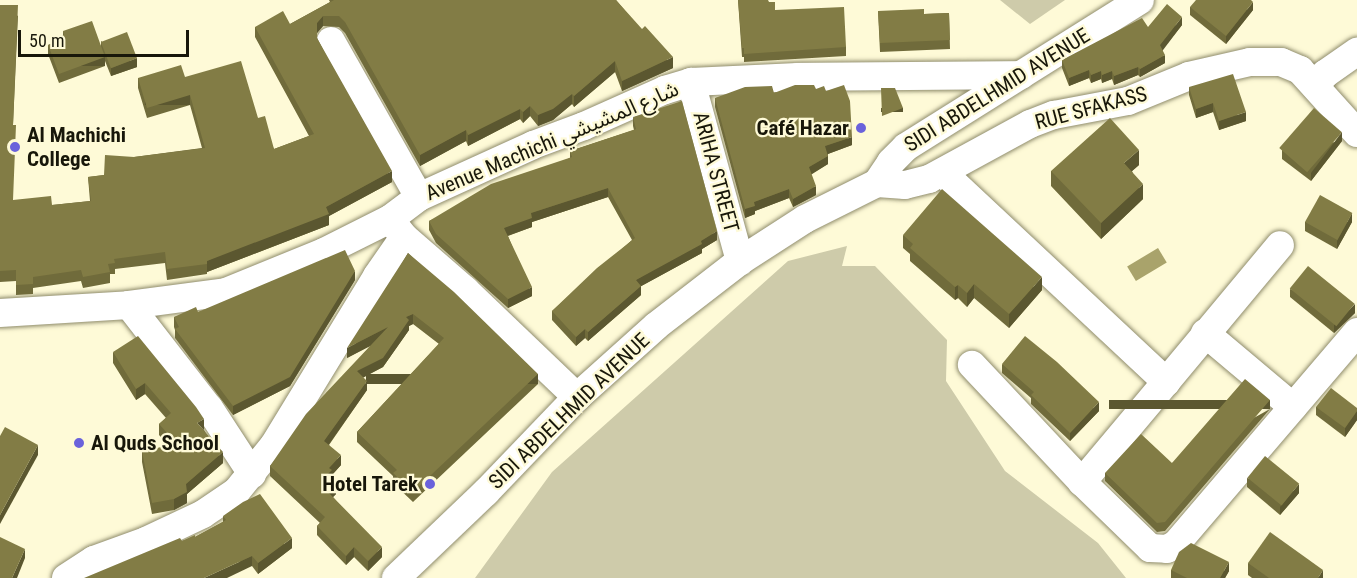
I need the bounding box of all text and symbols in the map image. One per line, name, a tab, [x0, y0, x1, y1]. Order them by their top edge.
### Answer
scale bar	[21, 18, 192, 56]
street label: SIDI ABDELHMID AVENUE	[900, 23, 1094, 157]
text: 50 m	[29, 30, 64, 51]
street label: Avenue Machichi شارع المشيشي	[422, 76, 682, 206]
street label: RUE SFAKASS	[1032, 81, 1150, 135]
street label: ARIHA STREET	[688, 109, 744, 235]
place label: Café Hazar	[756, 115, 849, 141]
marker: Café Hazar	[854, 121, 868, 135]
place label: Al Machichi College	[27, 122, 126, 172]
marker: Al Machichi College	[8, 140, 22, 154]
street label: SIDI ABDELHMID AVENUE	[483, 328, 655, 494]
place label: Al Quds School	[91, 430, 219, 456]
marker: Al Quds School	[72, 436, 86, 450]
place label: Hotel Tarek	[322, 471, 418, 497]
marker: Hotel Tarek	[423, 477, 437, 491]

